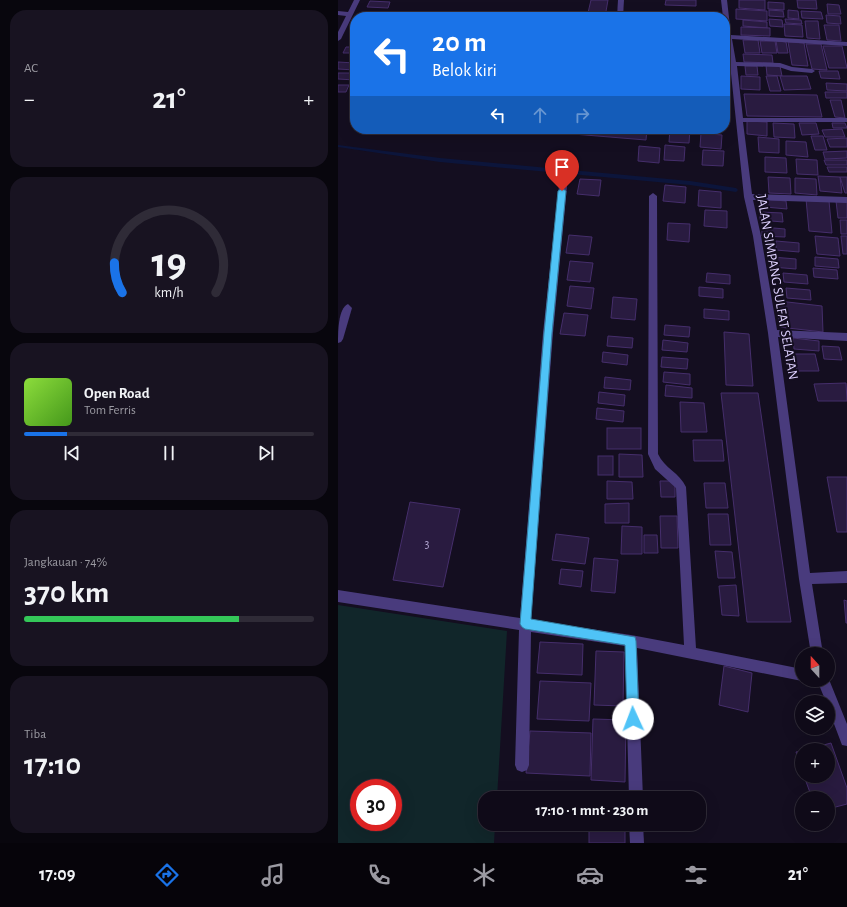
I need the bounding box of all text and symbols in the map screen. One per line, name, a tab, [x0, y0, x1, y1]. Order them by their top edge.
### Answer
icon: left	[366, 28, 418, 80]
text: 20 m	[432, 29, 487, 57]
text: AC	[24, 62, 38, 75]
text: Belok kiri	[432, 62, 497, 80]
text: 21°	[152, 84, 186, 114]
text: −	[24, 88, 35, 110]
text: +	[303, 88, 314, 110]
icon: left	[487, 104, 509, 126]
icon: ahead	[529, 104, 551, 126]
icon: right	[571, 104, 593, 126]
pin	[545, 150, 579, 191]
icon: arrive	[551, 156, 573, 178]
street label: JALAN SIMPANG SULFAT SELATAN	[754, 193, 800, 381]
text: 19	[151, 243, 187, 284]
text: km/h	[154, 285, 184, 299]
text: Open Road	[84, 386, 150, 401]
text: Tom Ferris	[84, 404, 136, 417]
icon: previous	[61, 442, 83, 464]
icon: pause	[158, 442, 180, 464]
icon: next	[255, 442, 277, 464]
house number: 3	[425, 538, 430, 550]
text: Jangkauan · 74%	[24, 556, 107, 569]
text: 370 km	[24, 578, 109, 608]
north arrow	[795, 647, 835, 687]
map controls	[795, 647, 835, 831]
button: layers	[795, 695, 835, 735]
position arrow	[612, 698, 654, 740]
text: Tiba	[24, 728, 46, 741]
button: +	[795, 743, 835, 783]
text: 17:10	[24, 750, 81, 780]
speed limit sign: 30	[350, 779, 402, 831]
button: −	[795, 791, 835, 831]
text: 17:10 · 1 mnt · 230 m	[536, 803, 648, 818]
icon: directions	[153, 861, 181, 889]
icon: music	[259, 861, 287, 889]
icon: phone	[365, 861, 393, 889]
icon: climate	[470, 861, 498, 889]
icon: car	[576, 861, 604, 889]
icon: filters	[682, 861, 710, 889]
text: 17:09	[39, 866, 75, 884]
text: 21°	[788, 866, 808, 884]

